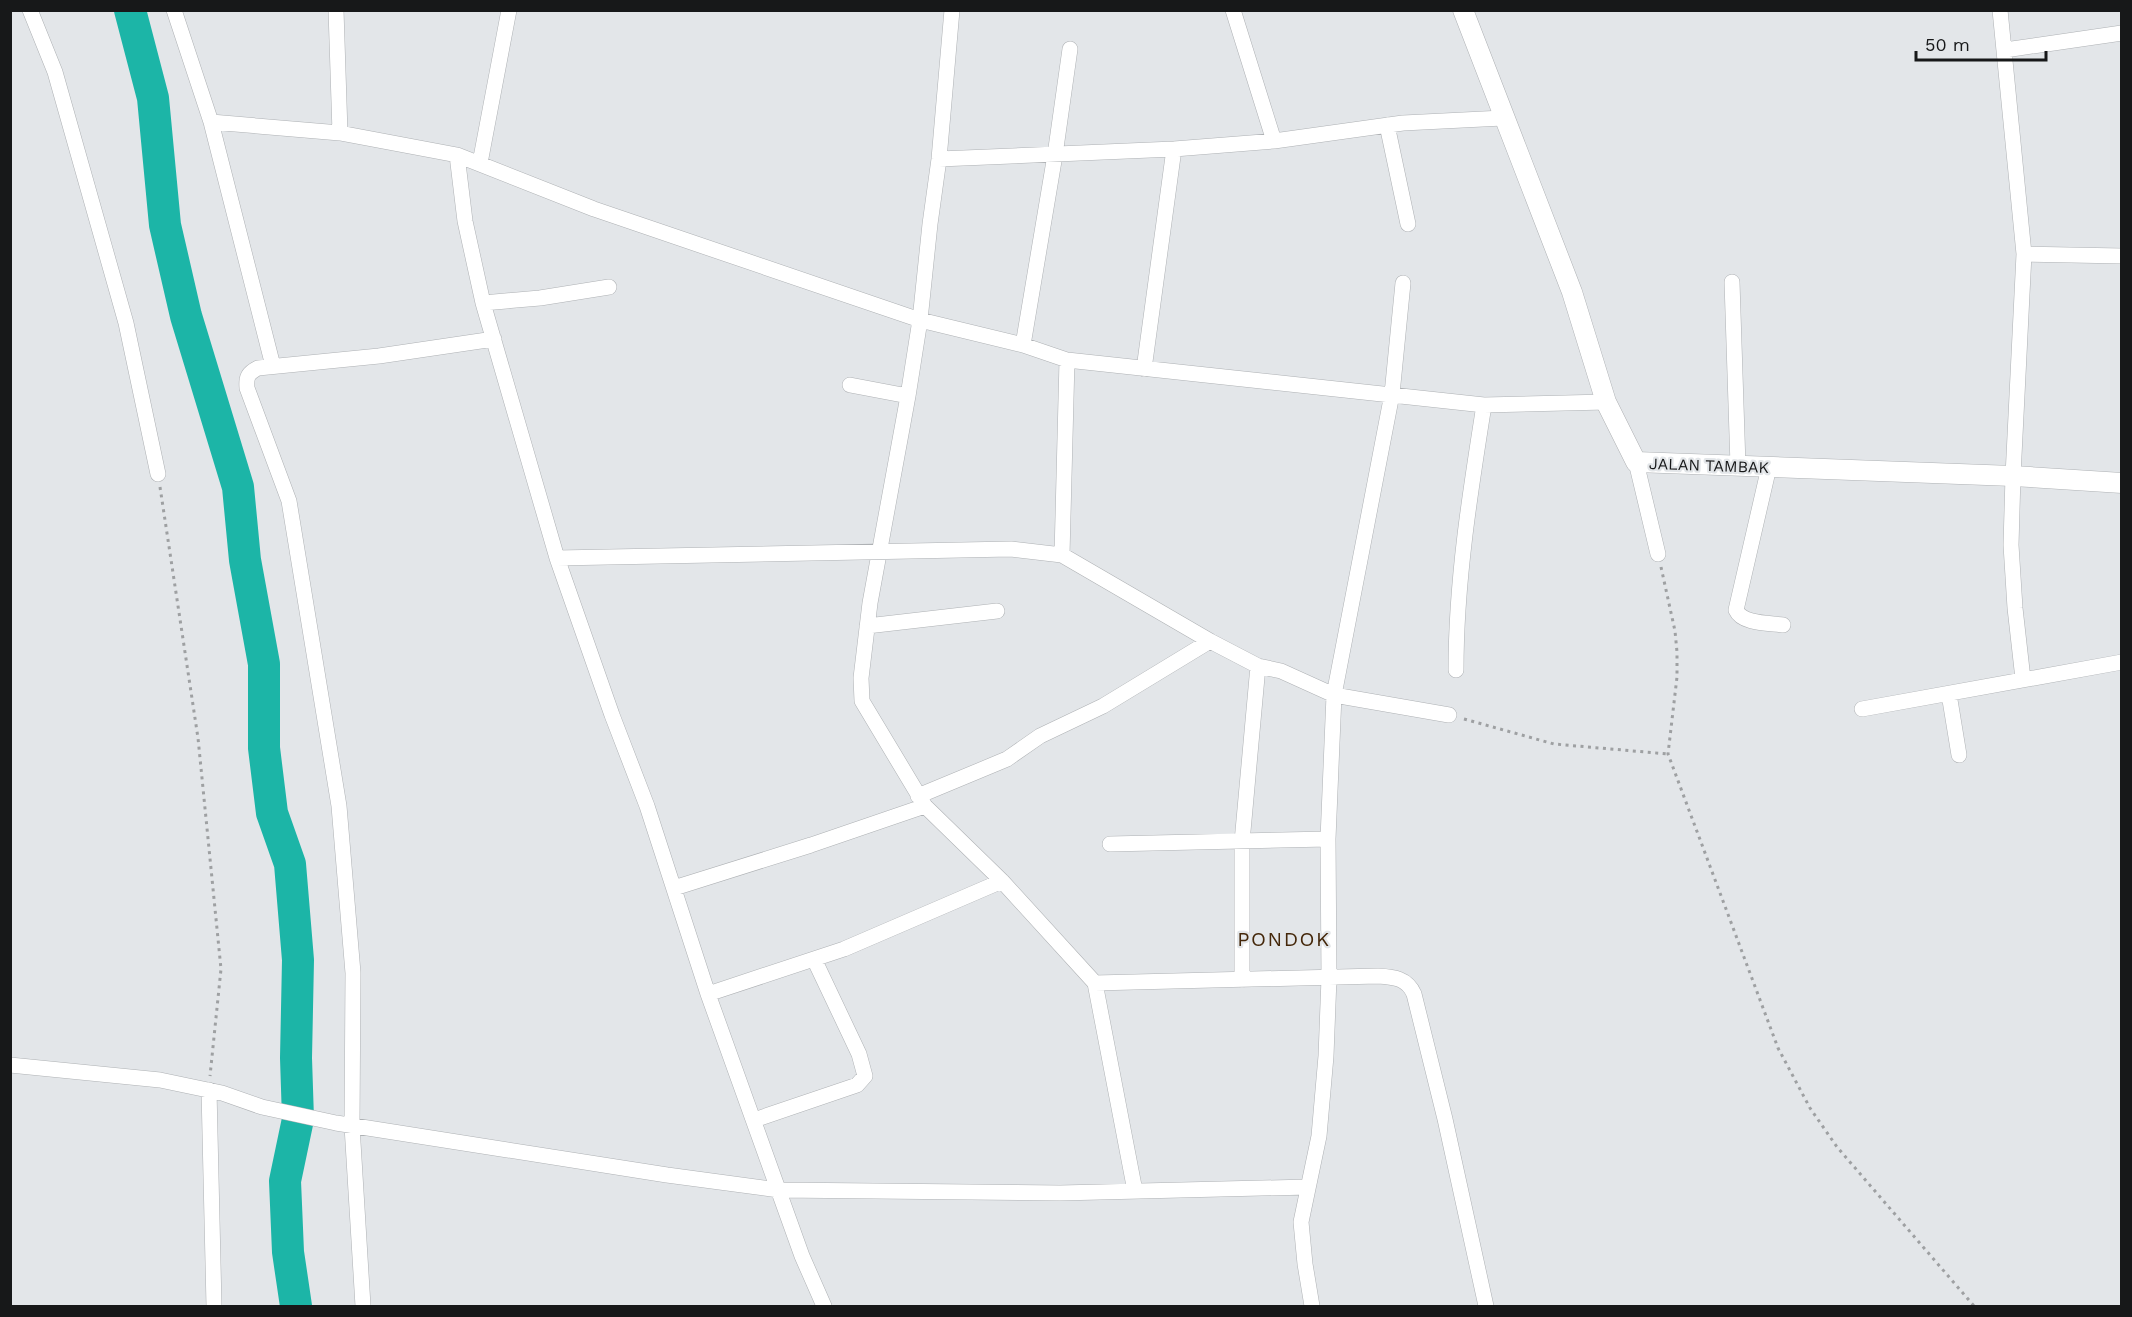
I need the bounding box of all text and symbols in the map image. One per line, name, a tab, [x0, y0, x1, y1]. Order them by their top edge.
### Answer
scale bar	[1916, 24, 2046, 62]
text: 50 m	[1925, 34, 1970, 55]
street label: JALAN TAMBAK	[1649, 454, 1770, 477]
district label: PONDOK	[1237, 927, 1331, 951]

